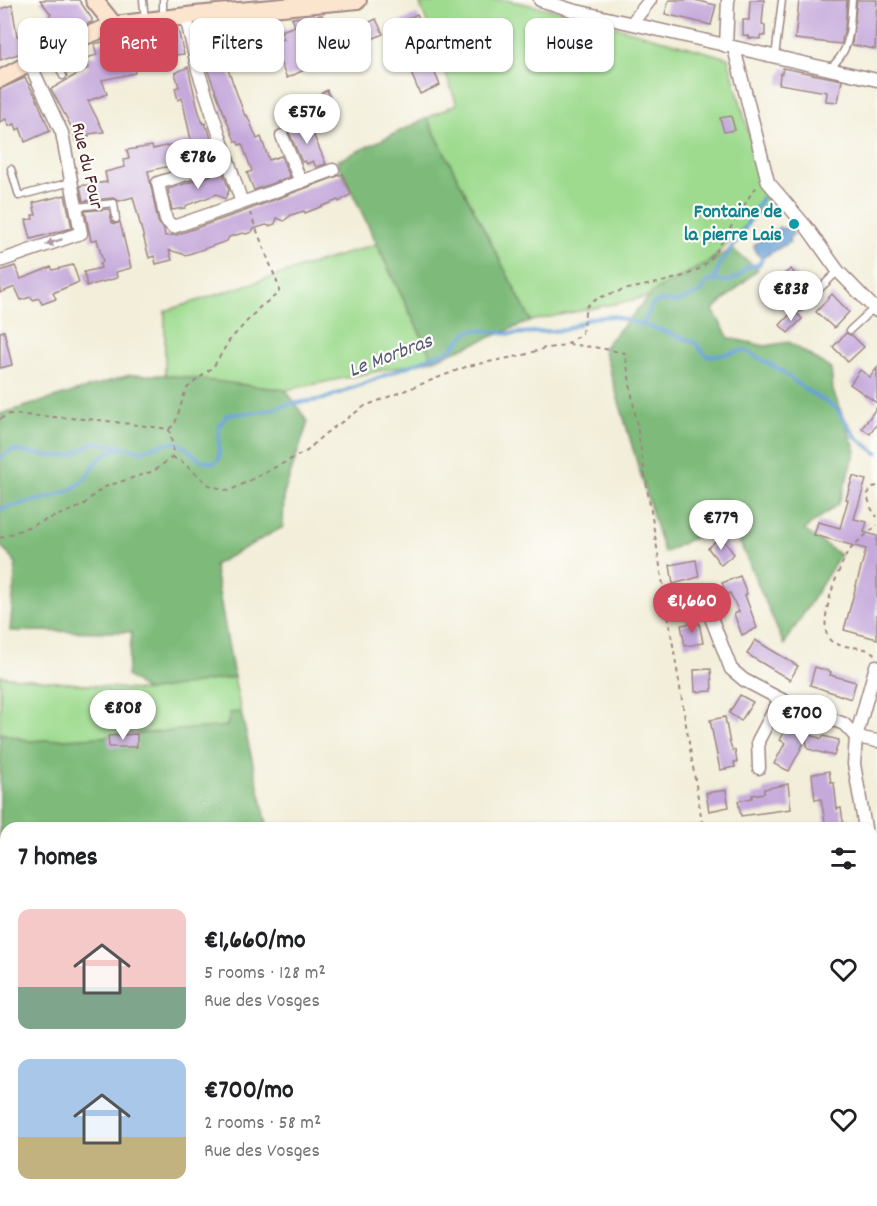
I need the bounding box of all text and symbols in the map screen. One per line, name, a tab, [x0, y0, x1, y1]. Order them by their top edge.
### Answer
chip: Buy	[18, 18, 88, 72]
chip: Rent	[100, 18, 178, 72]
chip: Filters	[190, 18, 284, 72]
chip: New	[296, 18, 371, 72]
chip: Apartment	[383, 18, 513, 72]
chip: House	[525, 18, 614, 72]
pin: €576	[271, 94, 343, 145]
text: €576	[288, 99, 326, 127]
street label: Rue du Four	[62, 120, 110, 213]
pin: €786	[162, 139, 234, 190]
text: €786	[180, 144, 216, 172]
place label: Fontaine de la pierre Lais	[684, 199, 782, 250]
marker: Fontaine de la pierre Lais	[787, 217, 801, 231]
one-way arrow	[45, 238, 63, 247]
pin: €838	[755, 271, 827, 322]
text: €838	[773, 276, 809, 304]
water label: Le Morbras	[345, 327, 438, 387]
pin: €779	[685, 500, 757, 551]
text: €779	[703, 505, 739, 533]
pin: €1,660	[643, 583, 741, 634]
text: €1,660	[667, 588, 717, 616]
pin: €808	[87, 690, 159, 741]
text: €808	[104, 695, 142, 723]
pin: €700	[766, 695, 838, 746]
text: €700	[782, 700, 822, 728]
text: 7 homes	[18, 840, 98, 877]
icon: filters	[827, 842, 860, 875]
text: €1,660/mo	[204, 923, 306, 960]
icon: home	[66, 933, 138, 1005]
icon: heart	[827, 953, 860, 986]
text: 5 rooms · 128 m²	[204, 960, 326, 988]
text: Rue des Vosges	[204, 988, 320, 1016]
text: €700/mo	[204, 1073, 294, 1110]
icon: home	[66, 1083, 138, 1155]
icon: heart	[827, 1103, 860, 1136]
text: 2 rooms · 58 m²	[204, 1110, 321, 1138]
text: Rue des Vosges	[204, 1138, 320, 1166]

